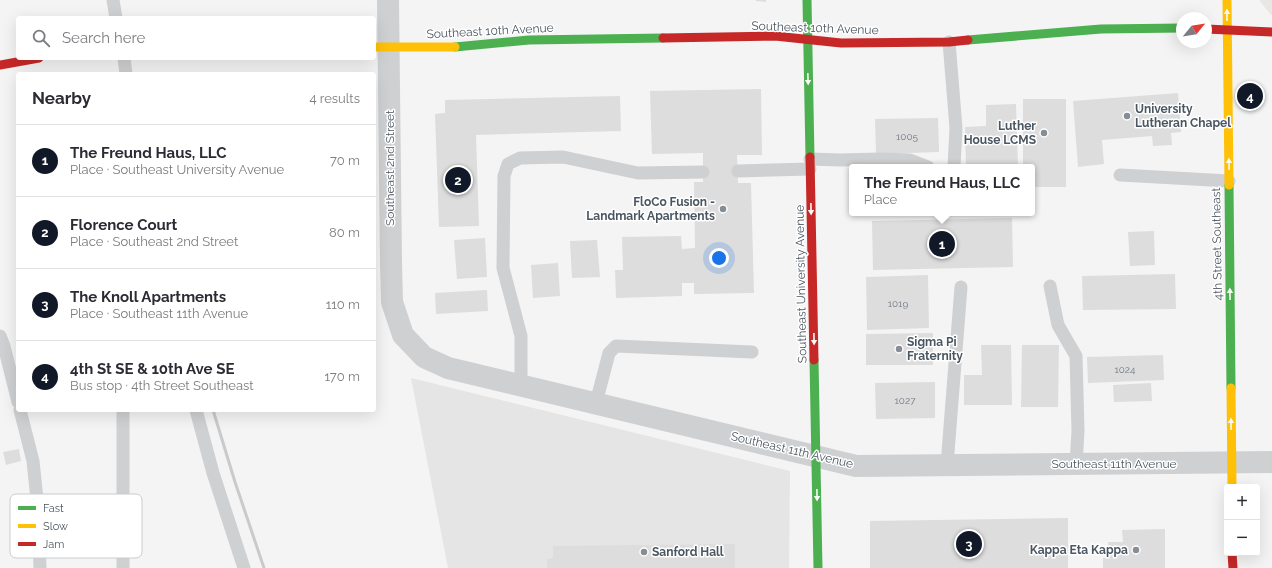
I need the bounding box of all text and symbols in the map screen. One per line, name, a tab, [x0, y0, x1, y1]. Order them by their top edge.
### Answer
one-way arrow	[1224, 8, 1230, 21]
north arrow	[1176, 12, 1212, 48]
search box	[16, 16, 376, 60]
street label: Southeast 10th Avenue	[751, 19, 879, 37]
street label: Southeast 10th Avenue	[426, 21, 554, 41]
icon: search	[30, 27, 52, 49]
text: Search here	[62, 29, 145, 47]
one-way arrow	[805, 73, 811, 86]
pin: 4	[1237, 81, 1263, 111]
text: Nearby	[32, 88, 91, 108]
text: 4 results	[309, 91, 360, 106]
place label: University Lutheran Chapel	[1135, 102, 1231, 130]
street label: Southeast 2nd Street	[383, 110, 397, 226]
marker: University Lutheran Chapel	[1122, 111, 1132, 121]
place label: Luther House LCMS	[964, 119, 1036, 147]
marker: Luther House LCMS	[1039, 128, 1049, 138]
house number: 1005	[896, 131, 919, 142]
text: The Freund Haus, LLC	[70, 144, 226, 162]
text: 1	[42, 153, 48, 168]
text: 70 m	[330, 153, 360, 168]
one-way arrow	[1226, 157, 1232, 170]
text: Place · Southeast University Avenue	[70, 162, 284, 177]
popup	[849, 164, 1035, 216]
pin: 2	[445, 165, 471, 195]
text: The Freund Haus, LLC	[864, 174, 1020, 192]
street label: 4th Street Southeast	[1209, 187, 1225, 301]
text: Place	[864, 192, 897, 207]
place label: FloCo Fusion - Landmark Apartments	[586, 195, 715, 223]
one-way arrow	[808, 203, 814, 216]
marker: FloCo Fusion - Landmark Apartments	[718, 204, 728, 214]
street label: Southeast University Avenue	[793, 205, 809, 363]
text: Florence Court	[70, 216, 177, 234]
text: 2	[41, 225, 49, 240]
text: 80 m	[329, 225, 360, 240]
pin: 1	[929, 229, 955, 259]
text: Place · Southeast 2nd Street	[70, 234, 238, 249]
your location	[709, 248, 729, 268]
one-way arrow	[1227, 287, 1233, 300]
text: The Knoll Apartments	[70, 288, 226, 306]
text: 3	[41, 297, 49, 312]
text: 110 m	[326, 297, 360, 312]
house number: 1019	[888, 298, 908, 309]
text: Place · Southeast 11th Avenue	[70, 306, 248, 321]
one-way arrow	[811, 333, 817, 346]
place label: Sigma Pi Fraternity	[907, 335, 963, 363]
marker: Sigma Pi Fraternity	[894, 344, 904, 354]
text: 4th St SE & 10th Ave SE	[70, 360, 234, 378]
house number: 1024	[1114, 364, 1136, 375]
text: 4	[41, 369, 49, 384]
text: 170 m	[324, 369, 360, 384]
text: Bus stop · 4th Street Southeast	[70, 378, 254, 393]
house number: 1027	[895, 395, 916, 406]
one-way arrow	[1228, 417, 1234, 430]
street label: Southeast 11th Avenue	[729, 429, 855, 471]
street label: Southeast 11th Avenue	[1051, 457, 1177, 471]
map controls	[1224, 484, 1260, 556]
button: +	[1224, 484, 1260, 520]
one-way arrow	[814, 489, 820, 502]
legend	[10, 494, 142, 558]
text: Fast	[43, 502, 64, 515]
text: Slow	[43, 520, 68, 533]
button: −	[1224, 520, 1260, 556]
pin: 3	[956, 529, 982, 559]
text: Jam	[43, 538, 64, 551]
place label: Kappa Eta Kappa	[1030, 543, 1128, 557]
place label: Sanford Hall	[652, 545, 724, 559]
marker: Kappa Eta Kappa	[1131, 545, 1141, 555]
marker: Sanford Hall	[639, 547, 649, 557]

